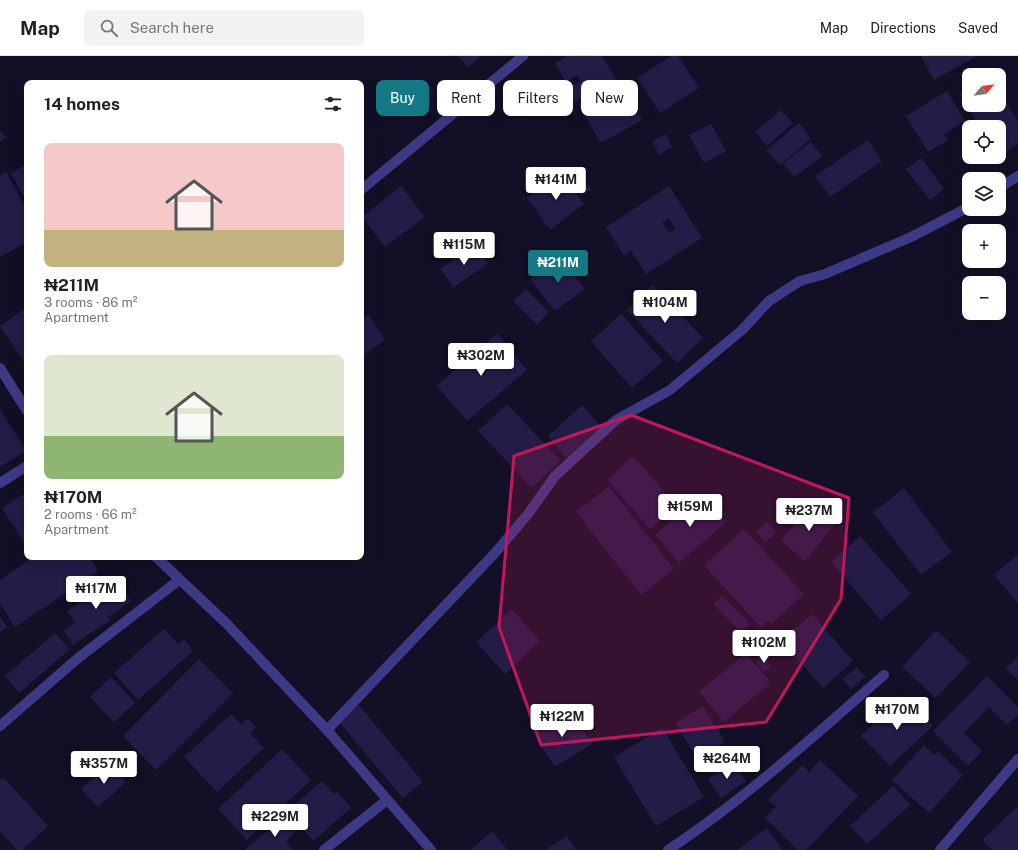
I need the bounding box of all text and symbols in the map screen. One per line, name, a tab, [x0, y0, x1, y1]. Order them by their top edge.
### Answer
search box	[84, 10, 364, 46]
text: Map	[20, 17, 60, 39]
icon: search	[98, 17, 120, 39]
text: Search here	[130, 19, 214, 36]
text: Map	[820, 20, 848, 36]
text: Directions	[870, 20, 936, 36]
text: Saved	[958, 20, 998, 36]
north arrow	[962, 68, 1006, 112]
map controls	[962, 68, 1006, 320]
chip: Buy	[376, 80, 429, 116]
chip: Rent	[437, 80, 495, 116]
chip: Filters	[503, 80, 573, 116]
chip: New	[581, 80, 638, 116]
icon: filters	[322, 93, 344, 115]
text: 14 homes	[44, 94, 120, 114]
button: locate	[962, 120, 1006, 164]
pin: ₦141M	[528, 167, 584, 201]
icon: home	[158, 169, 230, 241]
text: ₦141M	[535, 172, 577, 187]
button: layers	[962, 172, 1006, 216]
button: +	[962, 224, 1006, 268]
pin: ₦115M	[436, 232, 492, 266]
text: ₦115M	[443, 237, 485, 252]
pin: ₦211M	[530, 250, 586, 284]
text: ₦211M	[537, 255, 579, 270]
text: ₦211M	[44, 275, 99, 295]
button: −	[962, 276, 1006, 320]
pin: ₦104M	[637, 290, 693, 324]
text: 3 rooms · 86 m²	[44, 295, 138, 310]
text: ₦104M	[642, 295, 688, 310]
text: Apartment	[44, 310, 109, 325]
pin: ₦302M	[453, 343, 509, 377]
text: ₦302M	[457, 348, 505, 363]
icon: home	[158, 381, 230, 453]
text: ₦170M	[44, 487, 102, 507]
pin: ₦159M	[662, 494, 718, 528]
pin: ₦237M	[781, 498, 837, 532]
text: ₦159M	[667, 499, 713, 514]
text: ₦237M	[785, 503, 833, 518]
text: 2 rooms · 66 m²	[44, 507, 137, 522]
text: Apartment	[44, 522, 109, 537]
pin: ₦117M	[68, 576, 124, 610]
text: ₦117M	[75, 581, 117, 596]
pin: ₦102M	[736, 630, 792, 664]
text: ₦102M	[742, 635, 786, 650]
pin: ₦170M	[869, 697, 925, 731]
text: ₦170M	[875, 702, 919, 717]
pin: ₦122M	[534, 704, 590, 738]
text: ₦122M	[540, 709, 584, 724]
pin: ₦264M	[699, 746, 755, 780]
pin: ₦357M	[76, 751, 132, 785]
text: ₦264M	[703, 751, 751, 766]
text: ₦357M	[80, 756, 128, 771]
pin: ₦229M	[247, 804, 303, 838]
text: ₦229M	[251, 809, 299, 824]

